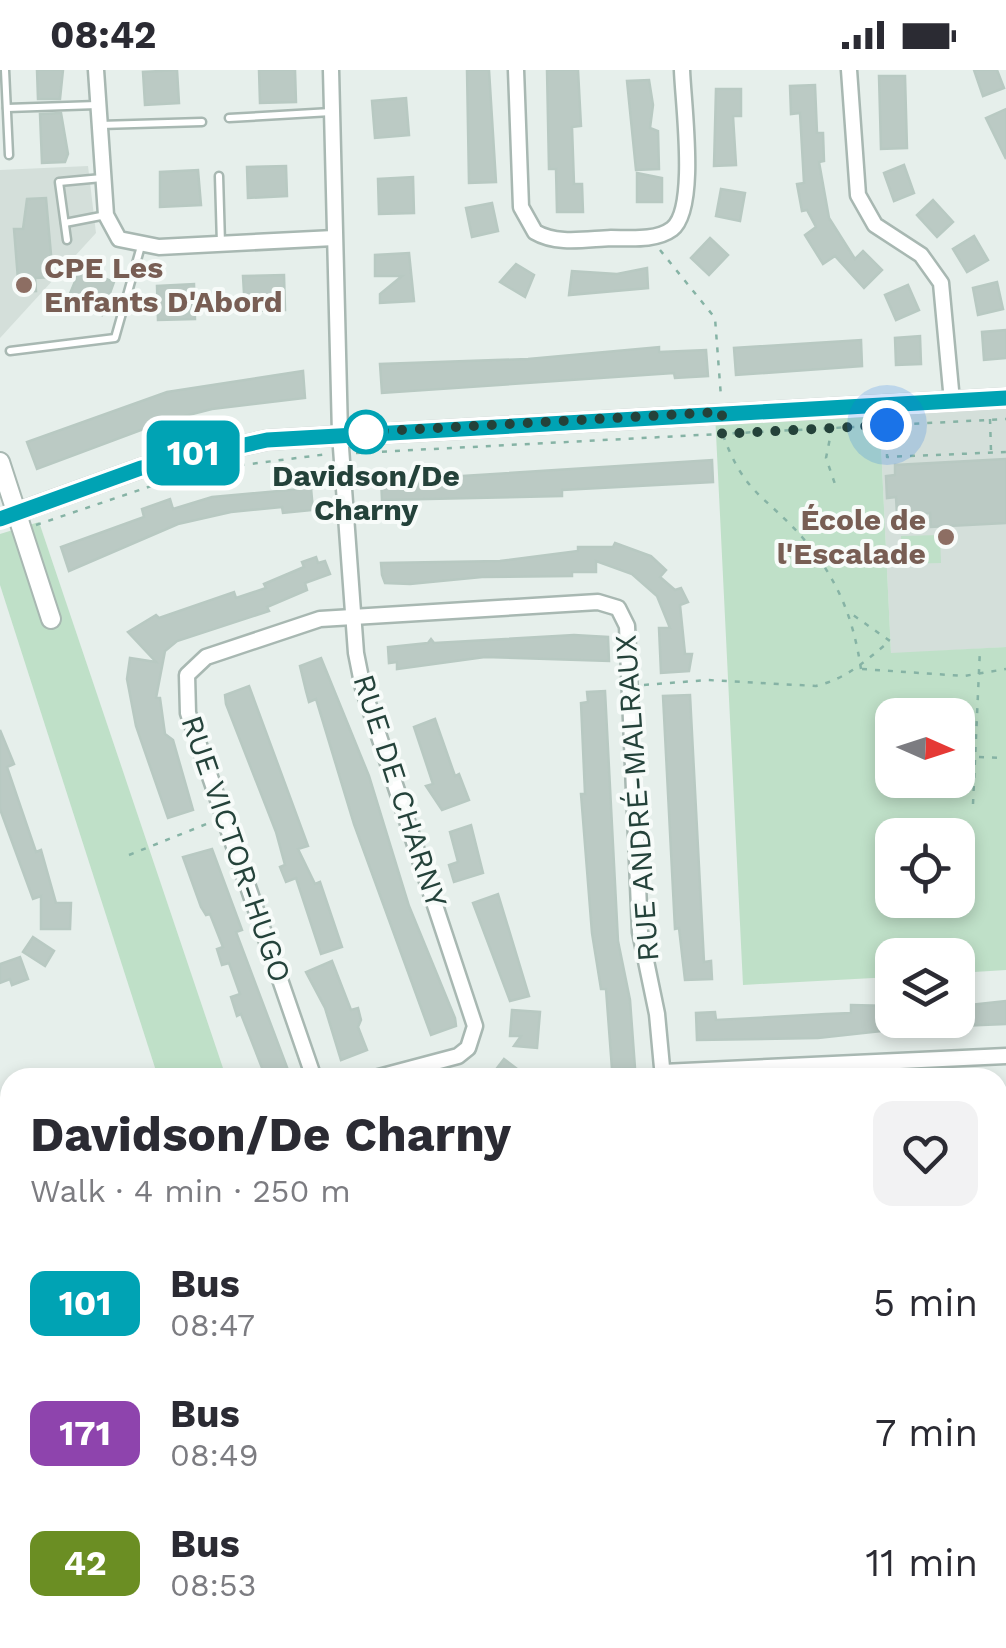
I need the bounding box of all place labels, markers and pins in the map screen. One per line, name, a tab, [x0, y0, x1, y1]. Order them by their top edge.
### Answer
place label: CPE Les Enfants D'Abord	[44, 250, 283, 319]
marker: CPE Les Enfants D'Abord	[13, 274, 35, 296]
marker: Davidson/De Charny	[345, 411, 387, 453]
place label: Davidson/De Charny	[272, 458, 460, 527]
place label: École de l'Escalade	[777, 502, 926, 571]
marker: École de l'Escalade	[935, 526, 957, 548]

